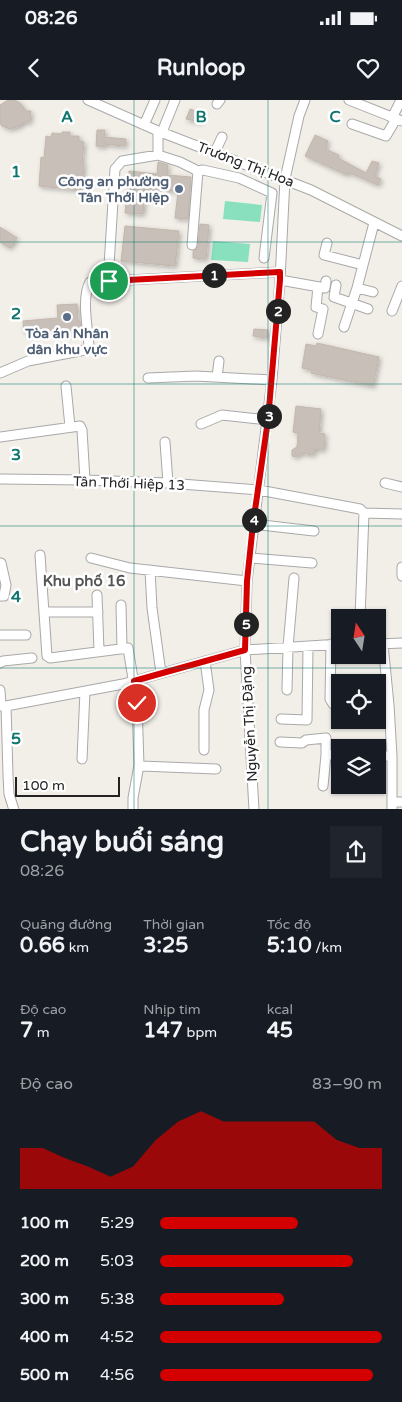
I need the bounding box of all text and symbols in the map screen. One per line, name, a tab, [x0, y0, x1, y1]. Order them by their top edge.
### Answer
text: 08:26	[25, 7, 78, 29]
icon: back	[20, 54, 48, 82]
icon: heart	[354, 54, 382, 82]
text: Runloop	[157, 55, 245, 81]
text: A	[61, 107, 73, 127]
text: B	[195, 107, 207, 127]
text: C	[329, 107, 341, 127]
street label: Trương Thị Hoa	[195, 138, 297, 191]
text: 1	[11, 162, 21, 182]
place label: Công an phường Tân Thới Hiệp	[58, 173, 169, 206]
marker: Công an phường Tân Thới Hiệp	[173, 183, 185, 195]
pin	[88, 260, 130, 302]
pin: 1	[202, 262, 226, 288]
icon: arrive	[95, 267, 123, 295]
text: 1	[210, 267, 219, 284]
pin: 2	[266, 298, 290, 324]
text: 2	[274, 303, 283, 320]
text: 2	[11, 304, 21, 324]
marker: Tòa án Nhân dân khu vực	[61, 311, 73, 323]
place label: Tòa án Nhân dân khu vực	[24, 325, 109, 358]
pin: 3	[256, 404, 282, 428]
text: 3	[265, 408, 274, 425]
text: 3	[11, 445, 21, 465]
street label: Tân Thới Hiệp 13	[73, 473, 185, 494]
pin: 4	[242, 508, 266, 532]
text: 4	[250, 512, 259, 529]
district label: Khu phố 16	[43, 572, 125, 591]
text: 4	[11, 587, 21, 607]
north arrow	[331, 609, 386, 664]
map controls	[331, 609, 386, 794]
pin: 5	[234, 612, 258, 636]
text: 5	[242, 616, 251, 633]
street label: Nguyễn Thị Đặng	[238, 666, 261, 782]
button: locate	[331, 674, 386, 729]
pin	[116, 682, 158, 724]
icon: check	[123, 689, 151, 717]
text: 5	[11, 729, 21, 749]
button: layers	[331, 739, 386, 794]
scale bar	[15, 774, 120, 798]
text: 100 m	[22, 777, 65, 794]
text: Chạy buổi sáng	[20, 825, 224, 859]
button: share	[330, 826, 382, 878]
text: 08:26	[20, 861, 64, 881]
text: Quãng đường	[20, 916, 112, 933]
text: Thời gian	[143, 916, 205, 933]
text: Tốc độ	[267, 916, 311, 933]
text: 0.66	[20, 933, 65, 958]
text: 3:25	[143, 933, 188, 958]
text: 5:10	[267, 933, 312, 958]
text: km	[65, 939, 89, 956]
text: /km	[312, 939, 342, 956]
text: Độ cao	[20, 1001, 66, 1018]
text: Nhịp tim	[143, 1001, 201, 1018]
text: kcal	[267, 1001, 293, 1018]
text: 7	[20, 1018, 33, 1043]
text: 147	[143, 1018, 183, 1043]
text: 45	[267, 1018, 293, 1043]
text: m	[33, 1024, 50, 1041]
text: bpm	[183, 1024, 217, 1041]
text: Độ cao	[20, 1074, 73, 1094]
text: 83–90 m	[312, 1074, 382, 1094]
text: 100 m	[20, 1213, 69, 1233]
text: 5:29	[100, 1213, 134, 1233]
text: 200 m	[20, 1251, 69, 1271]
text: 5:03	[100, 1251, 134, 1271]
text: 300 m	[20, 1289, 69, 1309]
text: 5:38	[100, 1289, 134, 1309]
text: 400 m	[20, 1327, 69, 1347]
text: 4:52	[100, 1327, 134, 1347]
text: 500 m	[20, 1365, 69, 1385]
text: 4:56	[100, 1365, 134, 1385]

